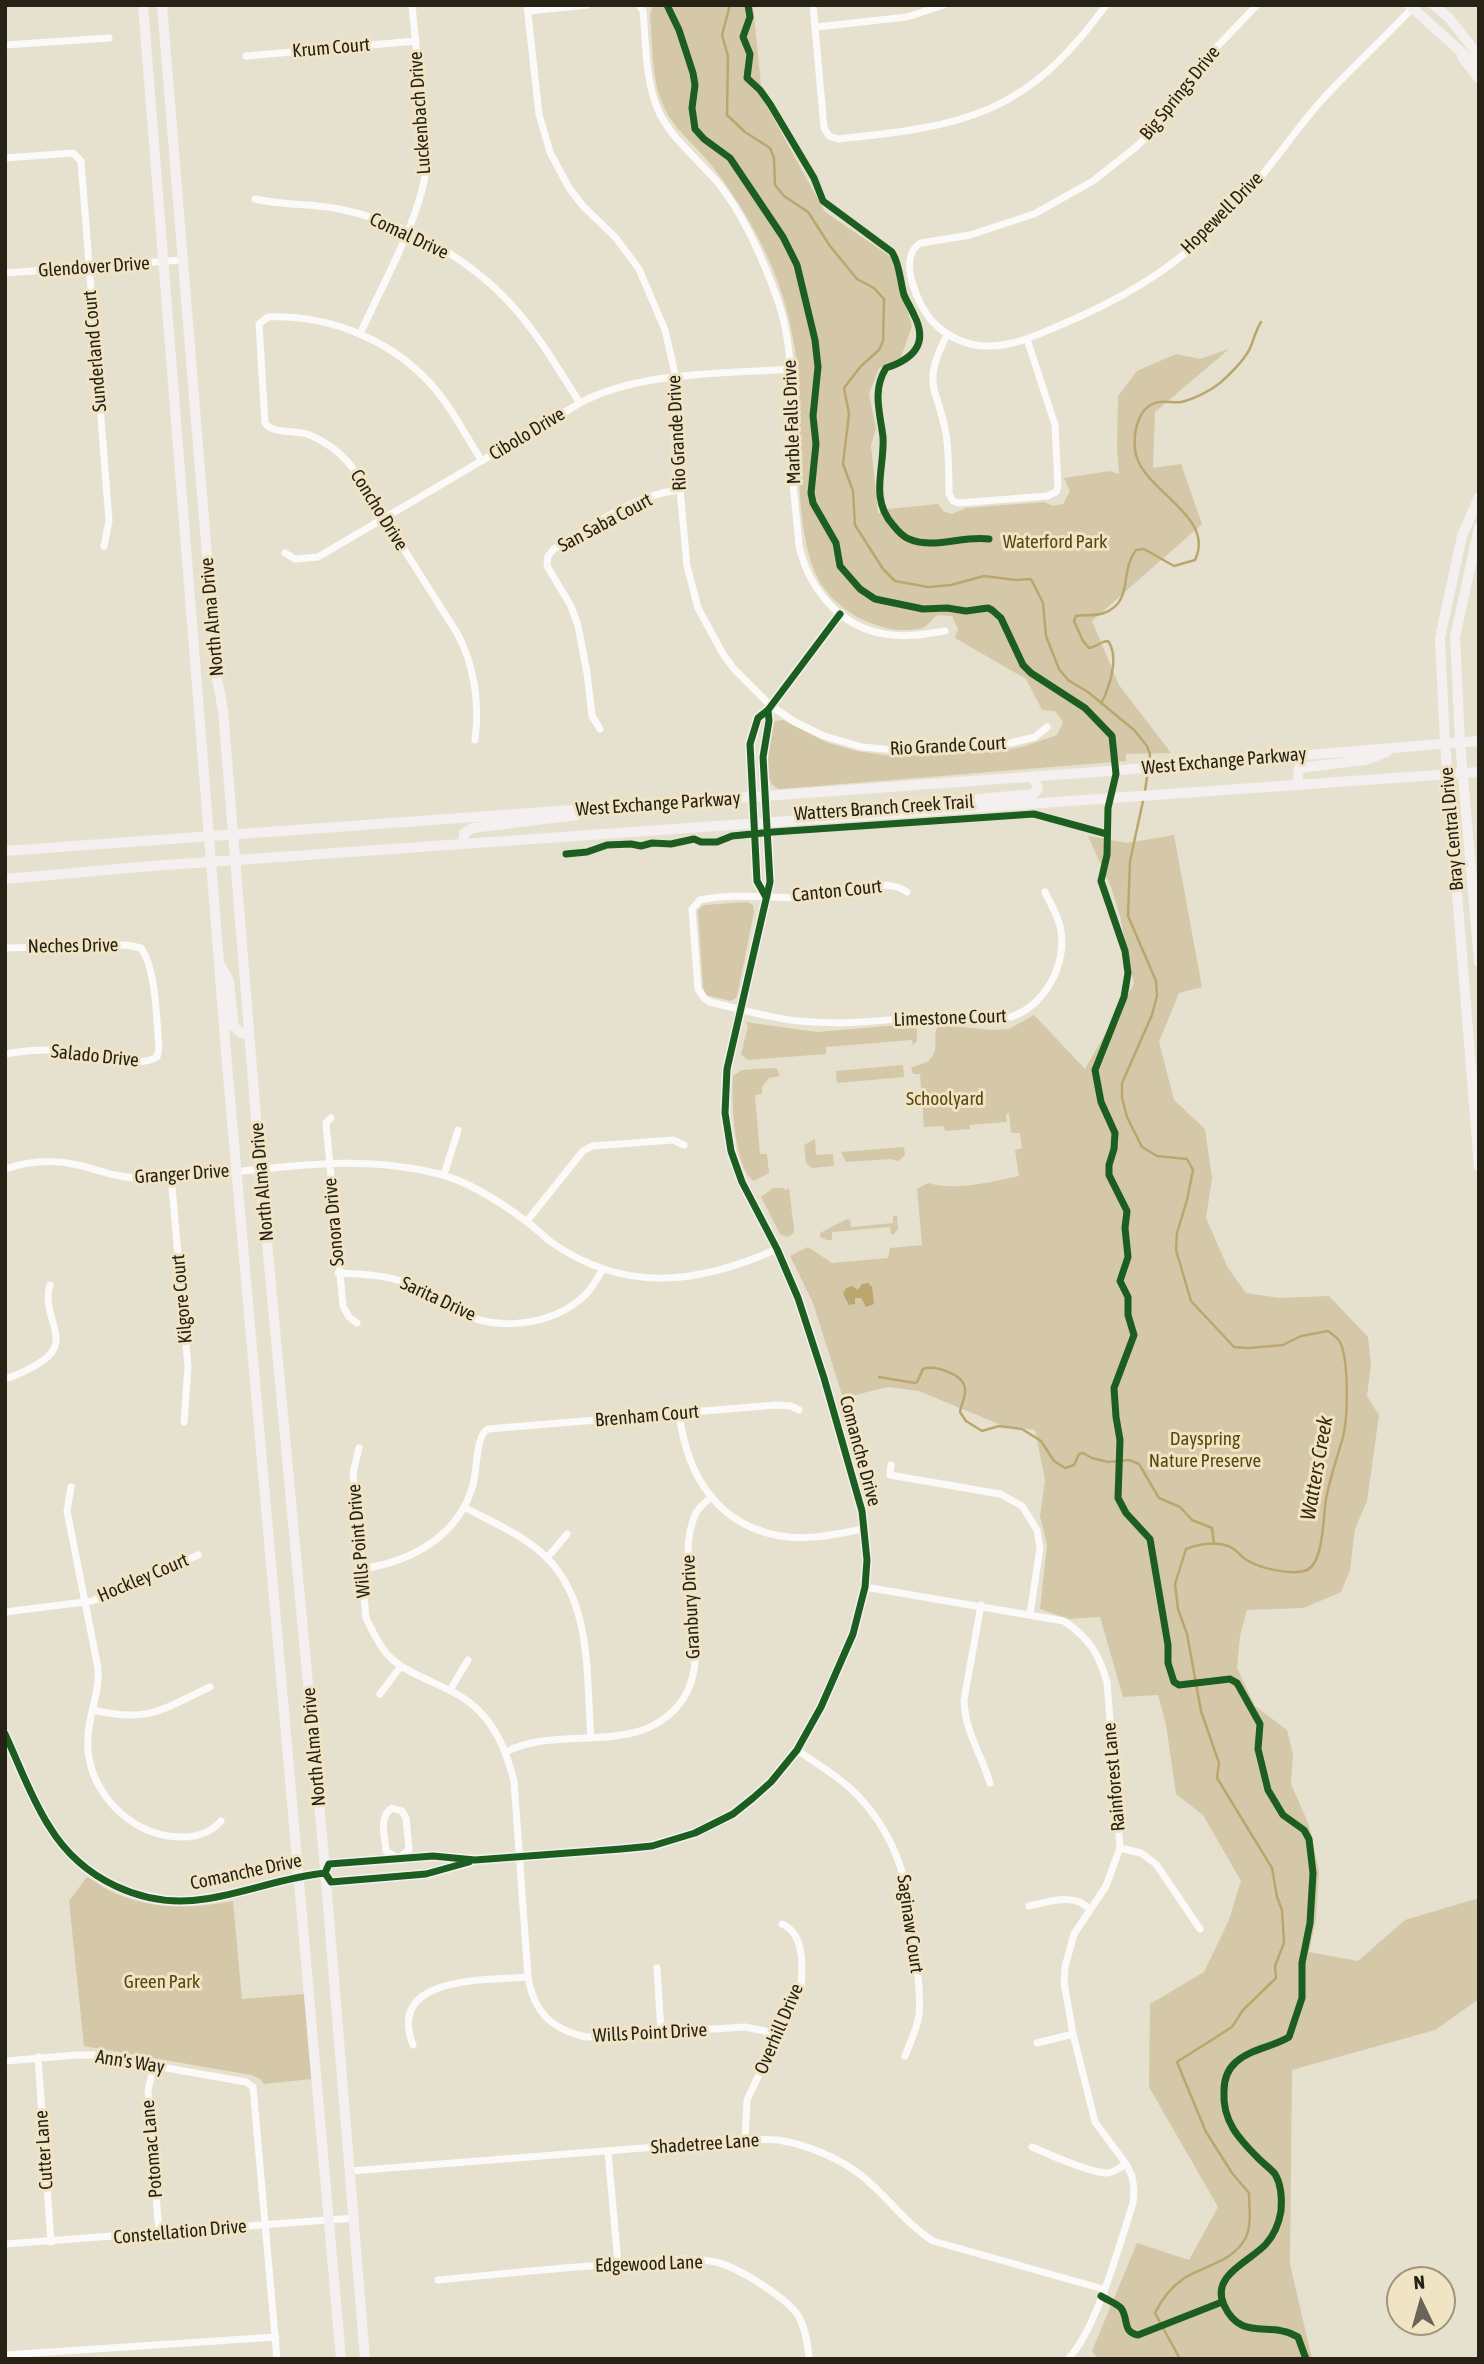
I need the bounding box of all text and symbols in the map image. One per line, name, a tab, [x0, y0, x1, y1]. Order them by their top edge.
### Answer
street label: Krum Court	[291, 33, 371, 63]
street label: Big Springs Drive	[1135, 41, 1225, 145]
street label: Luckenbach Drive	[404, 51, 436, 175]
street label: Hopewell Drive	[1176, 167, 1268, 259]
street label: Comal Drive	[366, 208, 452, 264]
street label: Glendover Drive	[37, 252, 151, 282]
street label: Sunderland Court	[78, 289, 112, 413]
street label: Marble Falls Drive	[778, 359, 806, 485]
street label: Rio Grande Drive	[663, 375, 691, 491]
street label: Cibolo Drive	[485, 403, 569, 465]
street label: Concho Drive	[345, 465, 413, 555]
street label: San Saba Court	[554, 489, 656, 557]
park label: Waterford Park	[1003, 531, 1107, 553]
street label: North Alma Drive	[195, 557, 229, 677]
street label: Rio Grande Court	[889, 732, 1007, 760]
street label: West Exchange Parkway	[1141, 742, 1307, 780]
street label: Bray Central Drive	[1435, 766, 1469, 892]
street label: West Exchange Parkway	[575, 787, 741, 821]
street label: Watters Branch Creek Trail	[793, 790, 975, 826]
street label: Canton Court	[791, 875, 883, 907]
street label: Neches Drive	[27, 934, 119, 958]
street label: Limestone Court	[893, 1005, 1007, 1031]
street label: Salado Drive	[50, 1040, 140, 1072]
park label: Schoolyard	[906, 1088, 984, 1110]
street label: North Alma Drive	[245, 1122, 279, 1242]
street label: Granger Drive	[134, 1159, 230, 1189]
street label: Sonora Drive	[319, 1177, 349, 1267]
street label: Kilgore Court	[167, 1253, 197, 1345]
street label: Sarita Drive	[397, 1272, 479, 1326]
street label: Comanche Drive	[834, 1393, 886, 1509]
street label: Brenham Court	[594, 1400, 700, 1432]
water label: Watters Creek	[1295, 1414, 1339, 1522]
park label: Dayspring Nature Preserve	[1149, 1428, 1261, 1472]
street label: Wills Point Drive	[343, 1483, 375, 1599]
street label: Hockley Court	[94, 1549, 192, 1607]
street label: Granbury Drive	[677, 1554, 705, 1660]
street label: North Alma Drive	[297, 1687, 331, 1807]
street label: Rainforest Lane	[1098, 1722, 1130, 1832]
street label: Comanche Drive	[188, 1849, 304, 1895]
street label: Saginaw Court	[892, 1873, 928, 1975]
park label: Green Park	[124, 1971, 200, 1993]
street label: Overhill Drive	[750, 1980, 808, 2078]
street label: Wills Point Drive	[592, 2019, 708, 2047]
street label: Ann's Way	[94, 2045, 166, 2079]
street label: Potomac Lane	[136, 2099, 168, 2199]
street label: Cutter Lane	[30, 2110, 58, 2190]
street label: Shadetree Lane	[650, 2129, 760, 2159]
street label: Constellation Drive	[112, 2215, 248, 2249]
street label: Edgewood Lane	[595, 2251, 703, 2277]
north arrow	[1386, 2266, 1456, 2336]
text: N	[1413, 2271, 1426, 2294]

